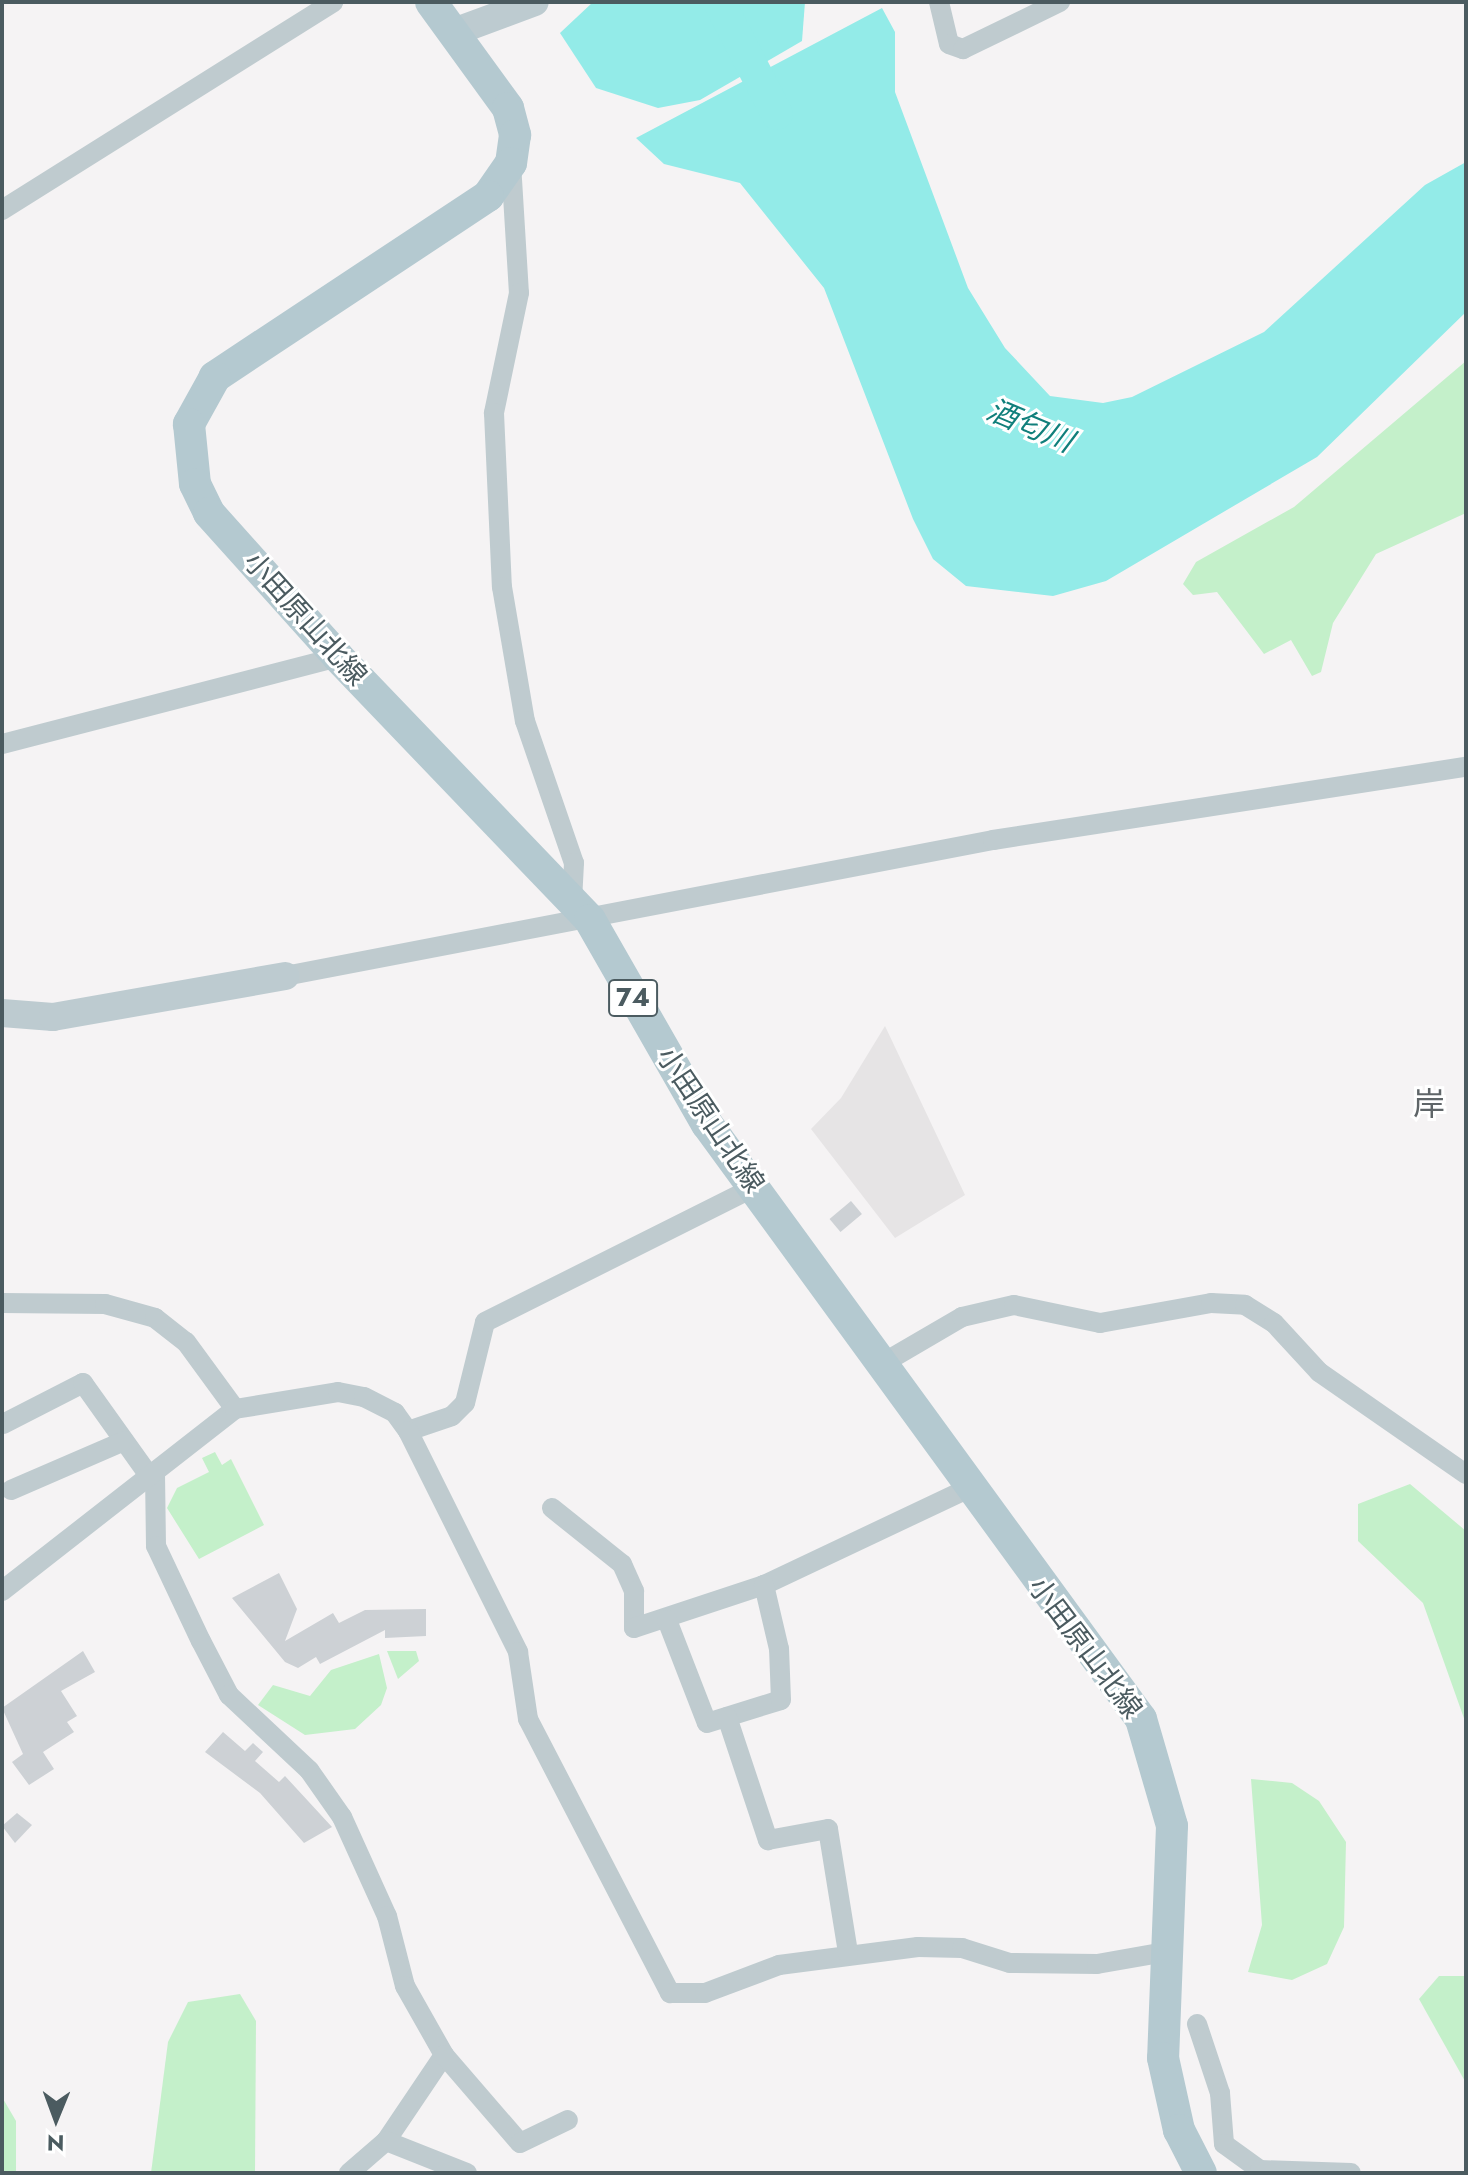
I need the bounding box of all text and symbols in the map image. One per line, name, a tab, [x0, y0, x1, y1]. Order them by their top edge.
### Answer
water label: 酒匂川	[982, 392, 1078, 460]
street label: 小田原山北線	[236, 545, 374, 693]
road number: 74	[607, 976, 659, 1020]
street label: 小田原山北線	[649, 1041, 771, 1199]
district label: 岸	[1413, 1085, 1445, 1123]
street label: 小田原山北線	[1021, 1571, 1149, 1725]
north arrow	[16, 2079, 96, 2159]
text: N	[47, 2127, 65, 2159]

